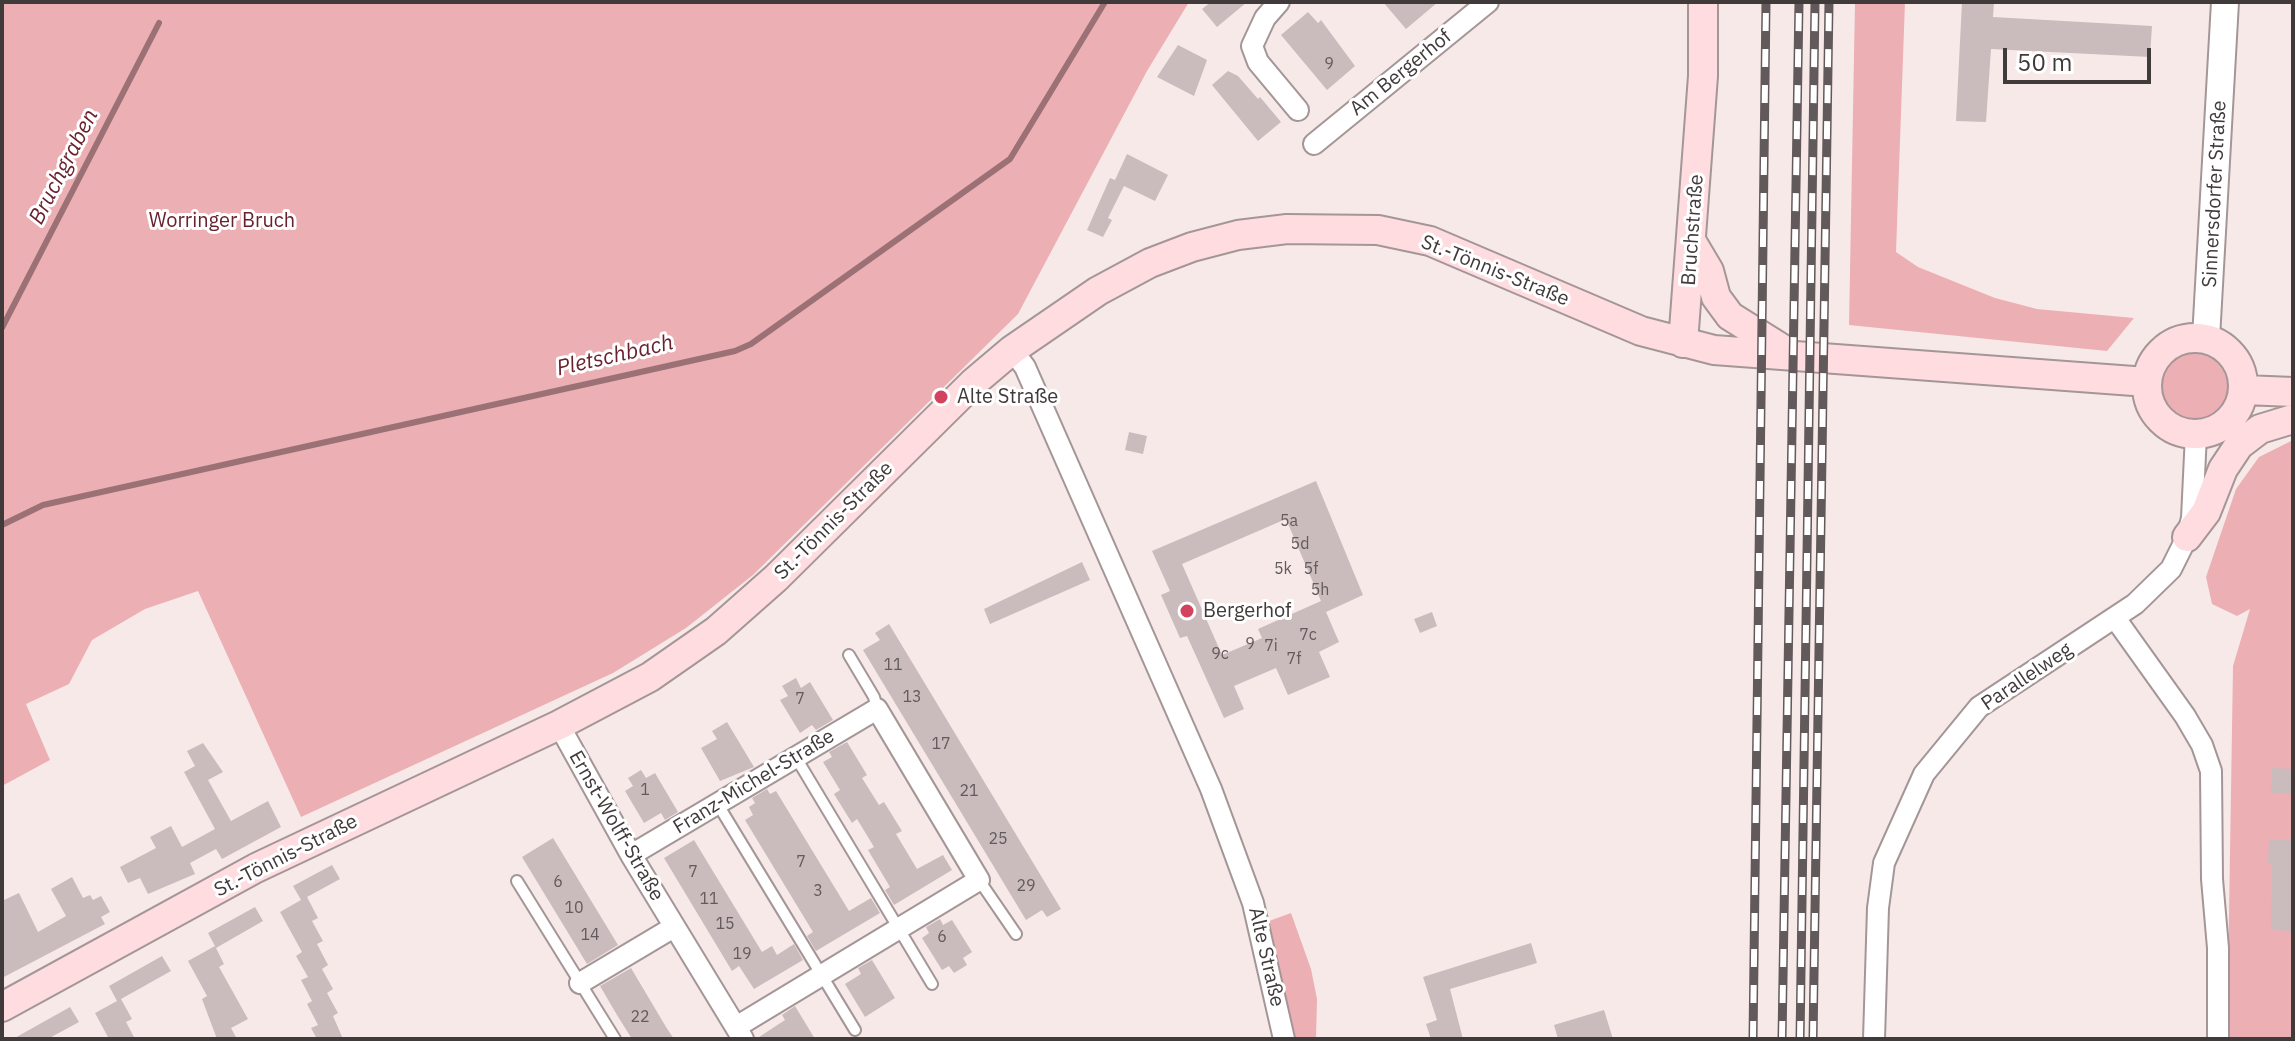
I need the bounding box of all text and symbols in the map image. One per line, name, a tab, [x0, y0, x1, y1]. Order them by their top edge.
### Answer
street label: Am Bergerhof	[1345, 25, 1457, 121]
scale bar	[2007, 32, 2155, 82]
text: 50 m	[2017, 46, 2072, 78]
house number: 9	[1324, 54, 1334, 74]
street label: Sinnersdorfer Straße	[2198, 100, 2232, 288]
water label: Bruchgraben	[24, 105, 104, 229]
street label: Bruchstraße	[1677, 174, 1709, 286]
park label: Worringer Bruch	[149, 209, 295, 233]
street label: St.-Tönnis-Straße	[1417, 230, 1573, 312]
water label: Pletschbach	[554, 330, 676, 382]
place label: Alte Straße	[957, 385, 1058, 409]
marker: Alte Straße	[932, 388, 950, 406]
street label: St.-Tönnis-Straße	[770, 457, 898, 585]
house number: 5a	[1280, 511, 1298, 531]
house number: 5d	[1291, 534, 1309, 554]
house number: 5k	[1274, 559, 1292, 579]
house number: 5f	[1304, 559, 1318, 579]
house number: 5h	[1311, 580, 1329, 600]
place label: Bergerhof	[1203, 599, 1292, 623]
marker: Bergerhof	[1178, 602, 1196, 620]
house number: 7c	[1299, 625, 1317, 645]
house number: 9	[1245, 634, 1255, 654]
house number: 7i	[1264, 636, 1278, 656]
street label: Parallelweg	[1977, 638, 2077, 716]
house number: 9c	[1211, 644, 1229, 664]
house number: 7f	[1287, 649, 1301, 669]
house number: 11	[883, 655, 903, 675]
house number: 13	[902, 687, 922, 707]
house number: 7	[795, 689, 805, 709]
street label: Franz-Michel-Straße	[669, 724, 839, 840]
house number: 17	[931, 734, 951, 754]
street label: Ernst-Wolff-Straße	[563, 747, 669, 905]
house number: 1	[640, 780, 650, 800]
house number: 21	[959, 781, 979, 801]
street label: St.-Tönnis-Straße	[210, 810, 362, 902]
house number: 25	[988, 829, 1008, 849]
house number: 7	[796, 852, 806, 872]
house number: 7	[688, 862, 698, 882]
house number: 6	[553, 872, 563, 892]
house number: 29	[1016, 876, 1036, 896]
house number: 3	[813, 881, 823, 901]
house number: 11	[699, 889, 719, 909]
house number: 10	[564, 898, 584, 918]
street label: Alte Straße	[1243, 905, 1289, 1009]
house number: 15	[715, 914, 735, 934]
house number: 14	[580, 925, 600, 945]
house number: 6	[937, 927, 947, 947]
house number: 19	[732, 944, 752, 964]
house number: 22	[630, 1007, 650, 1027]

